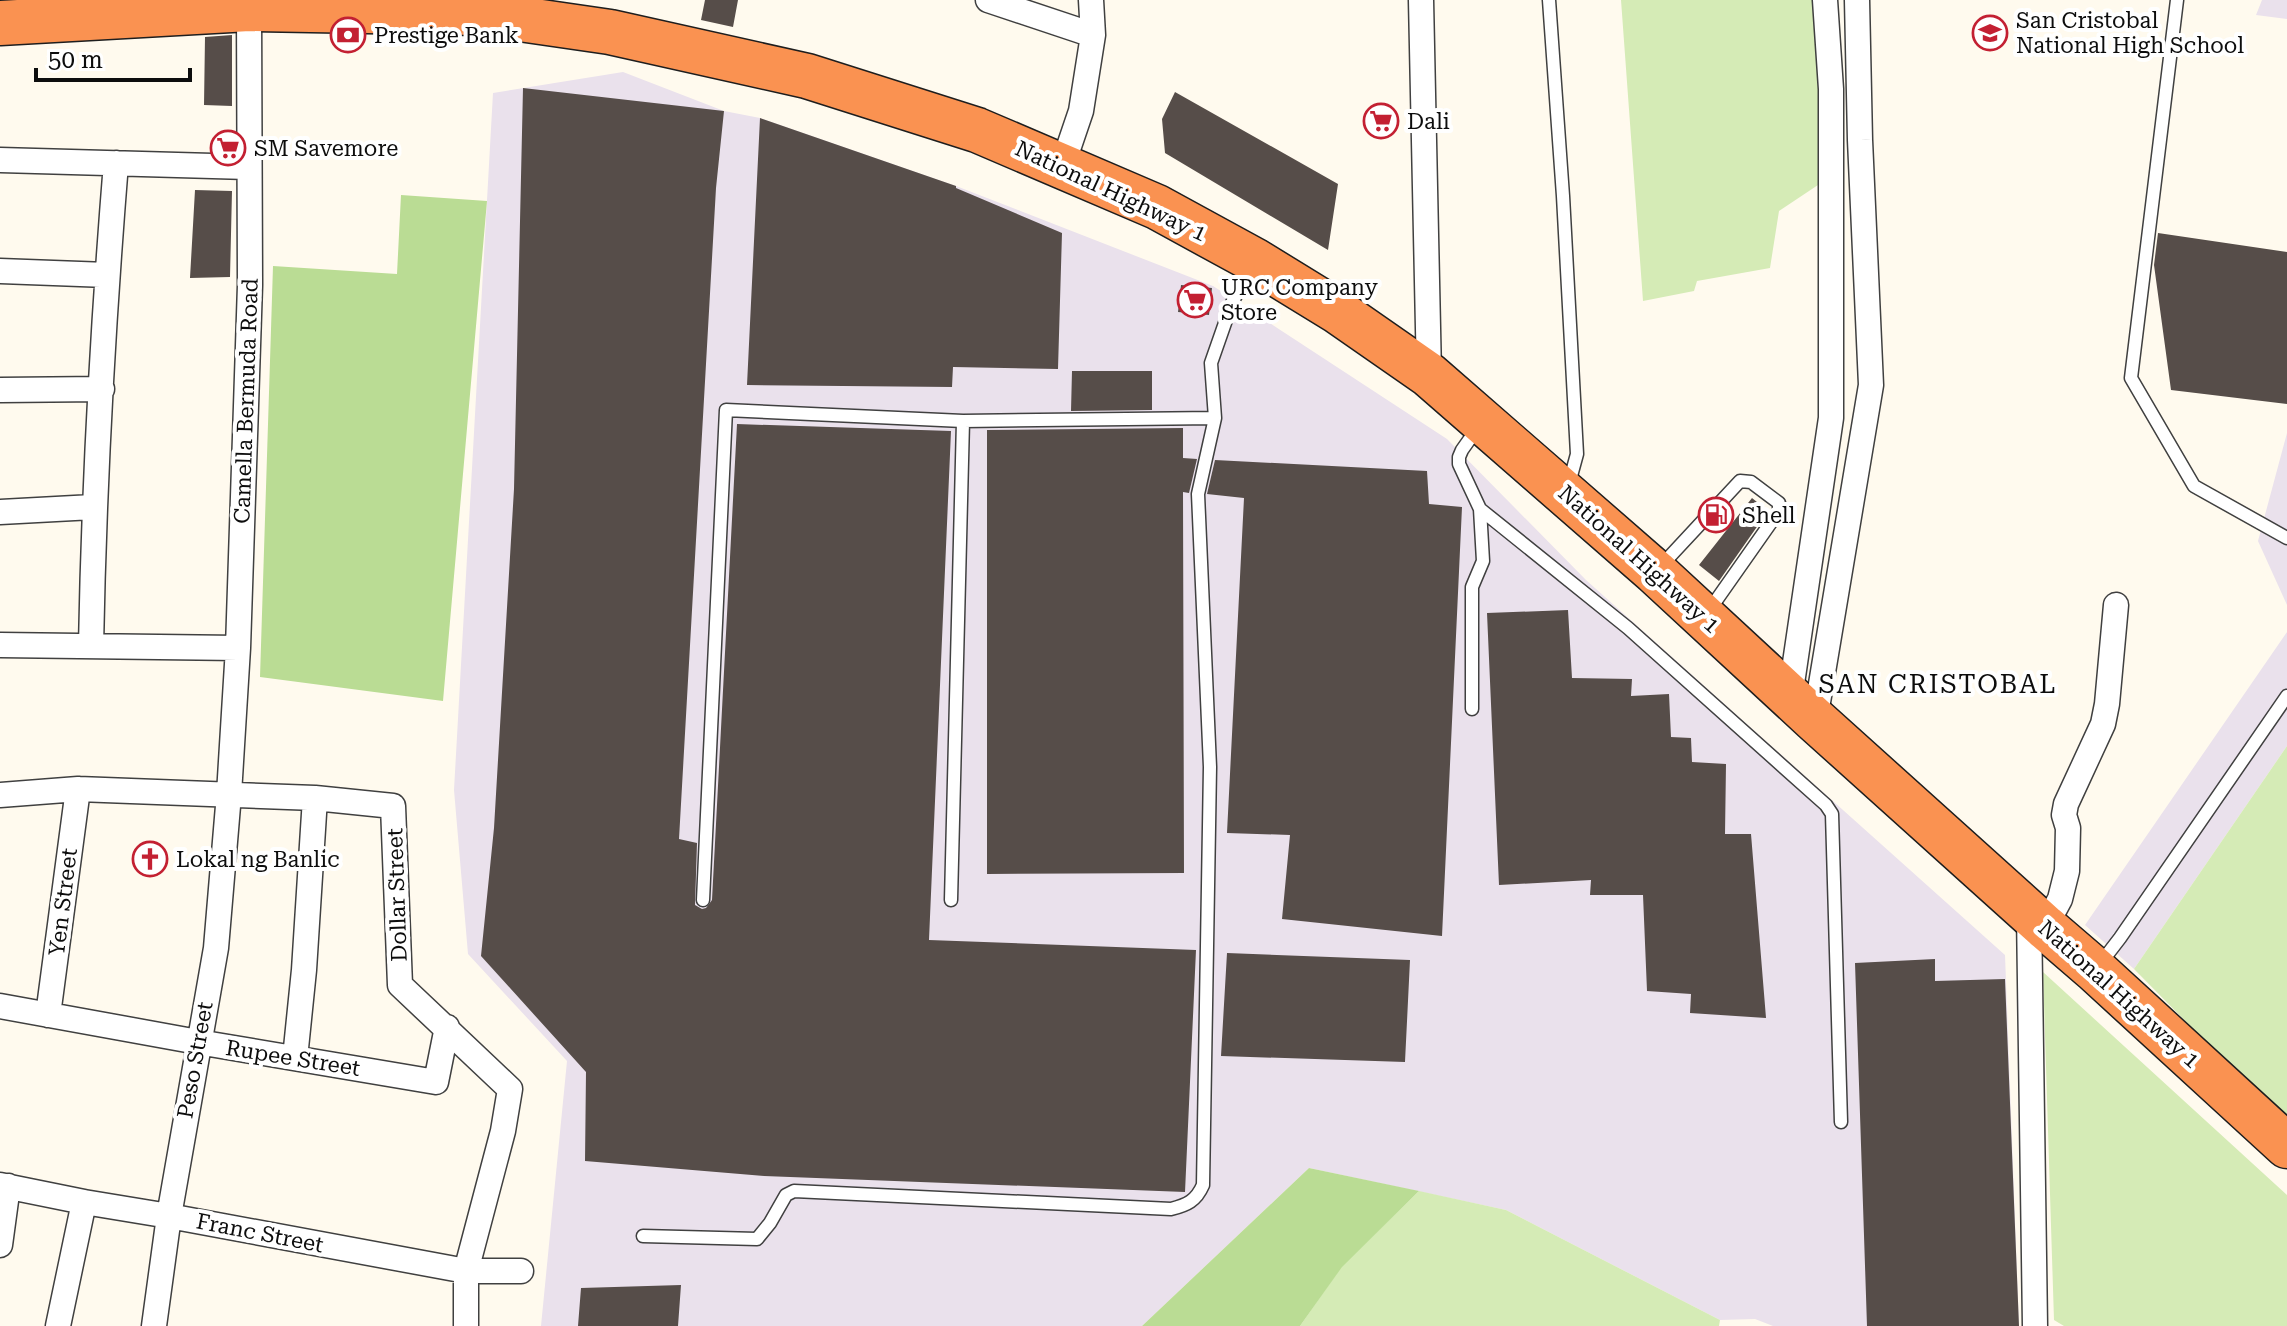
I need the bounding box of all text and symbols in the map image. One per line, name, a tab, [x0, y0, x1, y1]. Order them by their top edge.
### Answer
place label: San Cristobal National High School	[2016, 8, 2244, 58]
school or university icon: San Cristobal National High School	[1971, 14, 2009, 52]
bank icon: Prestige Bank	[329, 16, 367, 54]
place label: Prestige Bank	[374, 23, 519, 48]
scale bar	[36, 32, 190, 82]
text: 50 m	[48, 46, 103, 74]
supermarket icon: Dali	[1362, 102, 1400, 140]
place label: Dali	[1407, 109, 1450, 134]
supermarket icon: SM Savemore	[209, 129, 247, 167]
place label: SM Savemore	[254, 136, 398, 161]
street label: National Highway 1	[1011, 136, 1211, 246]
place label: URC Company Store	[1221, 275, 1378, 325]
street label: Camella Bermuda Road	[229, 278, 263, 524]
supermarket icon: URC Company Store	[1176, 281, 1214, 319]
street label: National Highway 1	[1553, 480, 1725, 638]
fuel station icon: Shell	[1697, 496, 1735, 534]
place label: Shell	[1742, 503, 1796, 528]
district label: SAN CRISTOBAL	[1819, 669, 2057, 699]
street label: Dollar Street	[382, 828, 412, 962]
church icon: Lokal ng Banlic	[131, 840, 169, 878]
street label: Yen Street	[44, 847, 82, 957]
place label: Lokal ng Banlic	[176, 847, 339, 872]
street label: National Highway 1	[2033, 915, 2205, 1073]
street label: Peso Street	[172, 1000, 218, 1120]
street label: Rupee Street	[224, 1035, 362, 1081]
street label: Franc Street	[194, 1208, 326, 1258]

